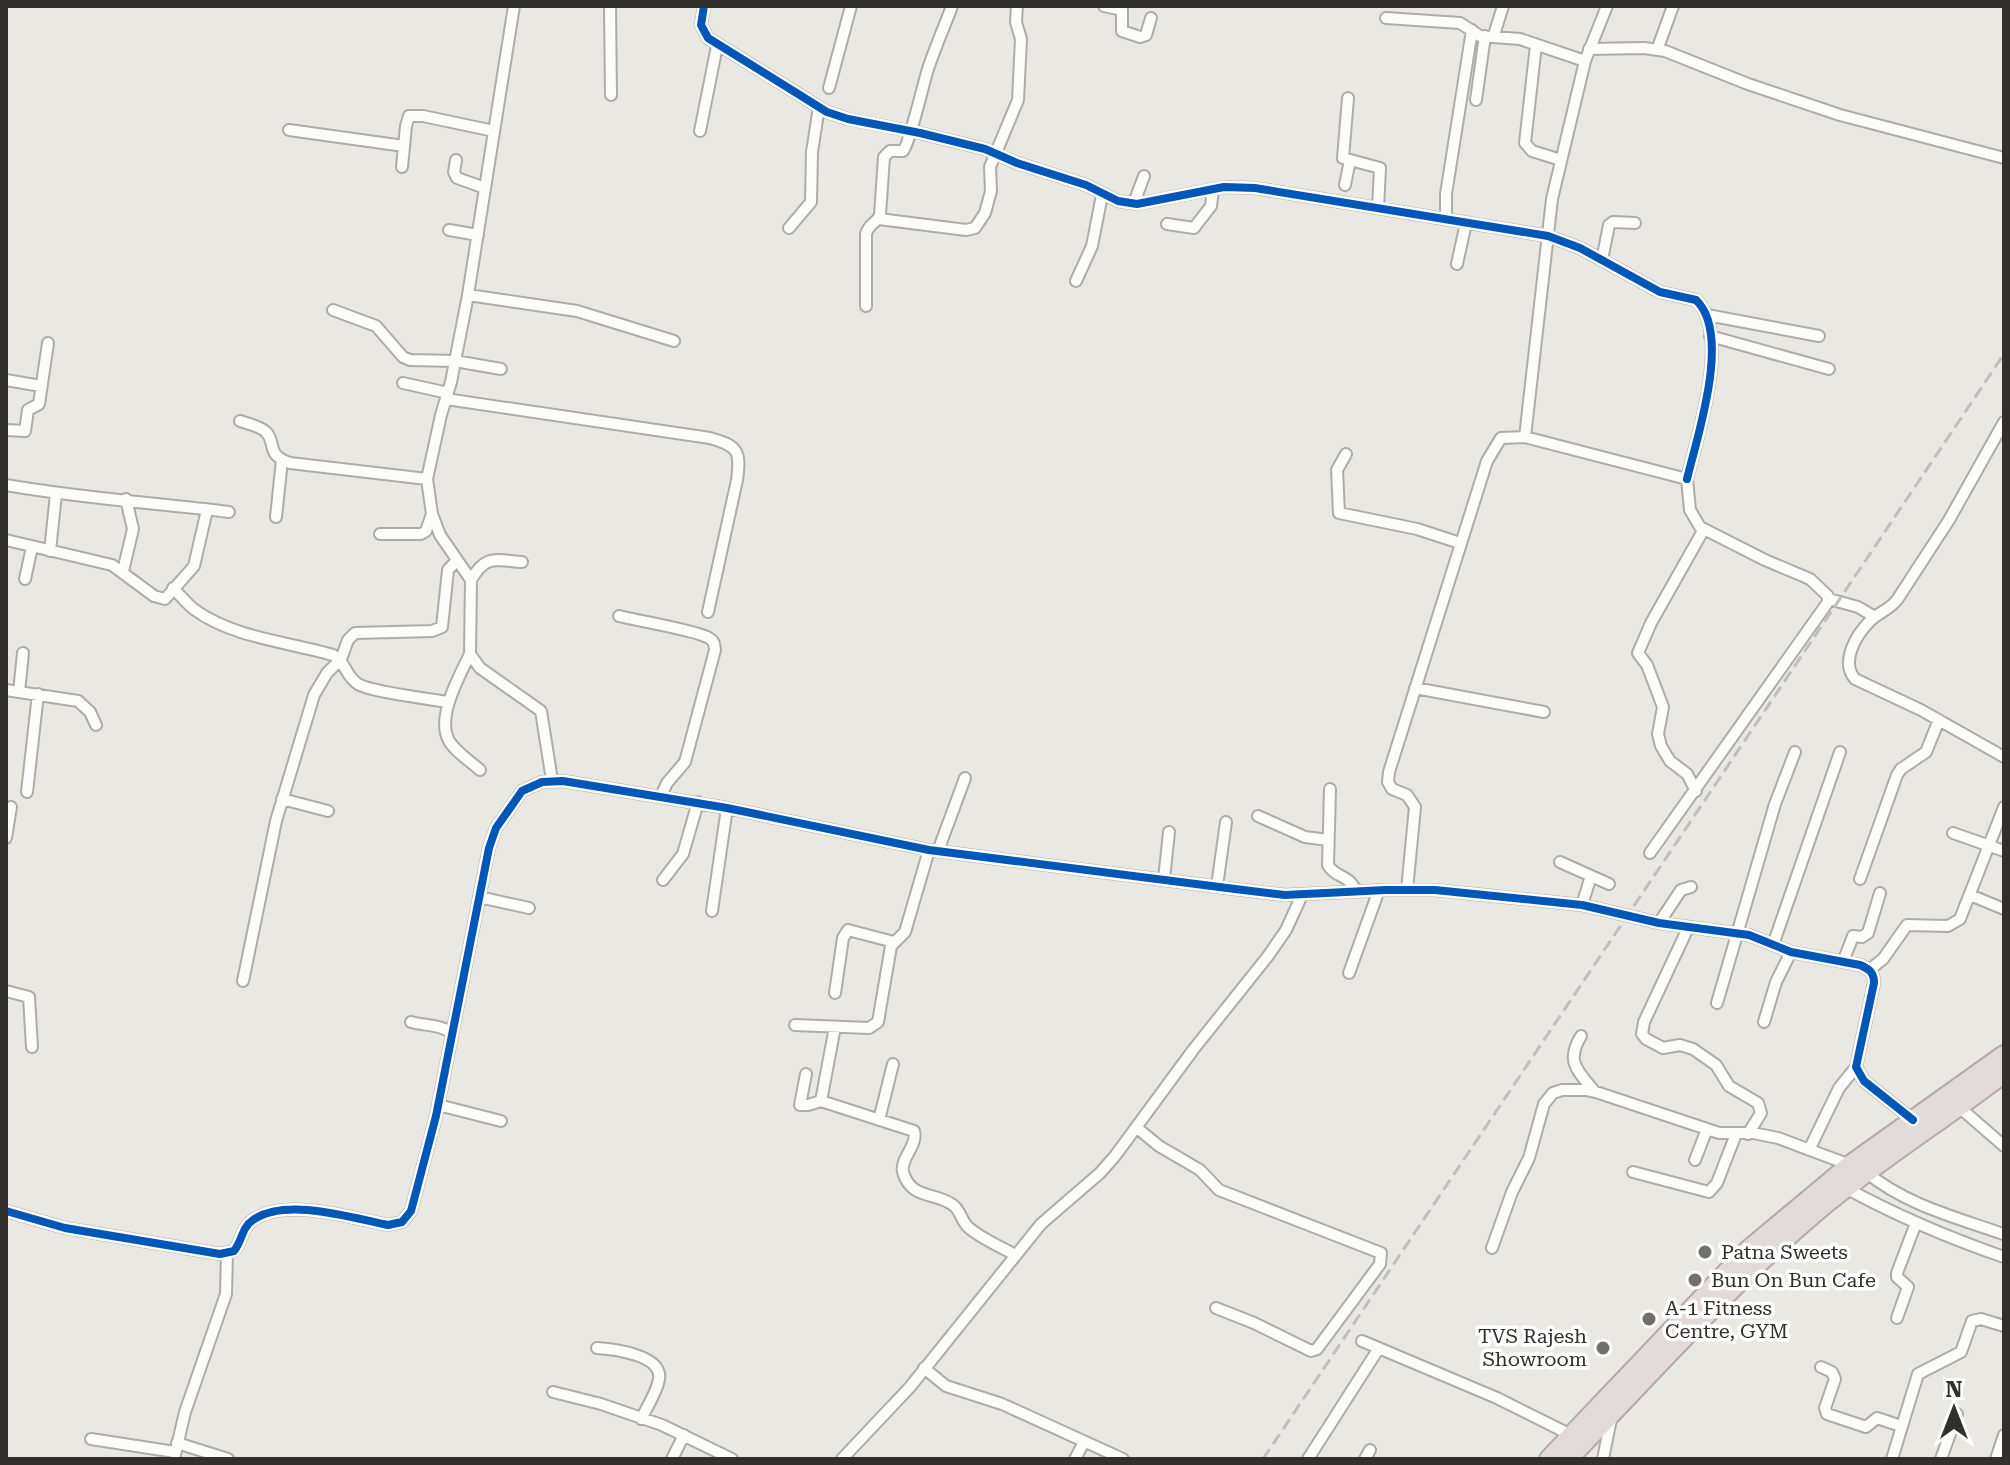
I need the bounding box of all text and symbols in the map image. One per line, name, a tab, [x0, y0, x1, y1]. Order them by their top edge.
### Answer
place label: Patna Sweets	[1721, 1240, 1848, 1264]
marker: Patna Sweets	[1696, 1243, 1714, 1261]
place label: Bun On Bun Cafe	[1711, 1268, 1876, 1292]
marker: Bun On Bun Cafe	[1686, 1271, 1704, 1289]
place label: A-1 Fitness Centre, GYM	[1665, 1296, 1788, 1343]
marker: A-1 Fitness Centre, GYM	[1640, 1310, 1658, 1328]
place label: TVS Rajesh Showroom	[1478, 1324, 1587, 1371]
marker: TVS Rajesh Showroom	[1594, 1339, 1612, 1357]
north arrow	[1914, 1369, 1994, 1449]
text: N	[1946, 1377, 1963, 1402]

